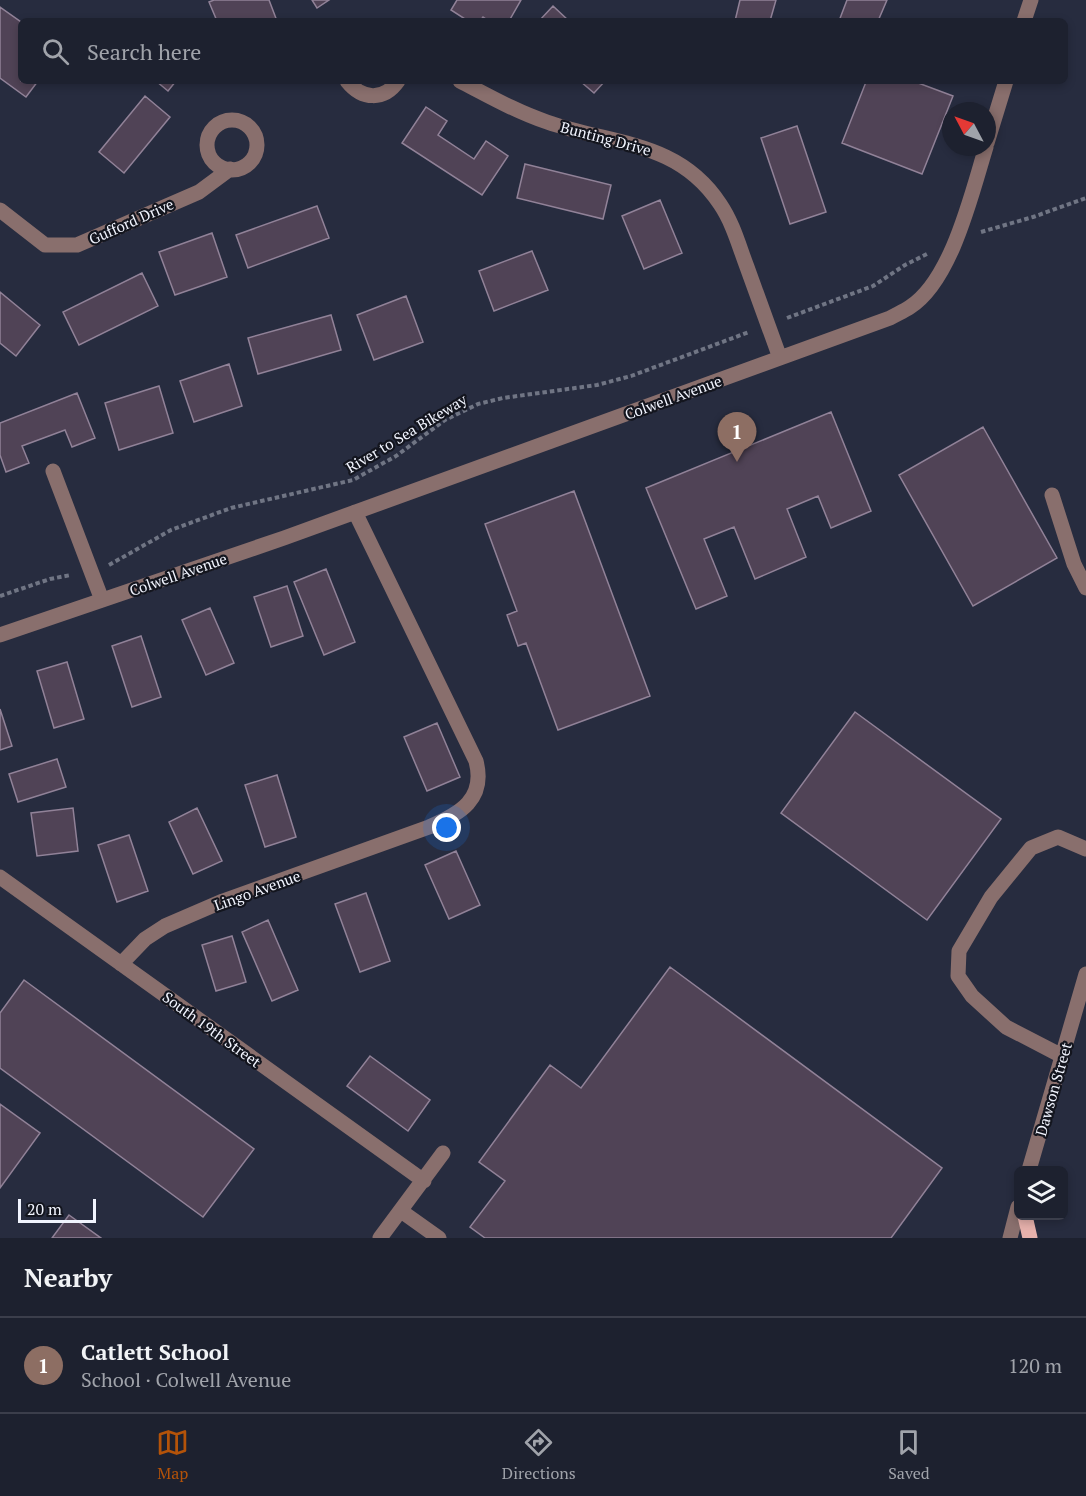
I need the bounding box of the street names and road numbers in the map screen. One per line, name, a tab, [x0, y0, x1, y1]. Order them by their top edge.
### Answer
street label: Bunting Drive	[558, 116, 654, 160]
street label: Gufford Drive	[85, 193, 177, 249]
street label: Colwell Avenue	[622, 370, 724, 424]
street label: River to Sea Bikeway	[342, 389, 470, 477]
street label: Colwell Avenue	[127, 548, 229, 600]
street label: Lingo Avenue	[211, 865, 303, 915]
street label: South 19th Street	[159, 987, 266, 1072]
street label: Dawson Street	[1030, 1039, 1076, 1138]

